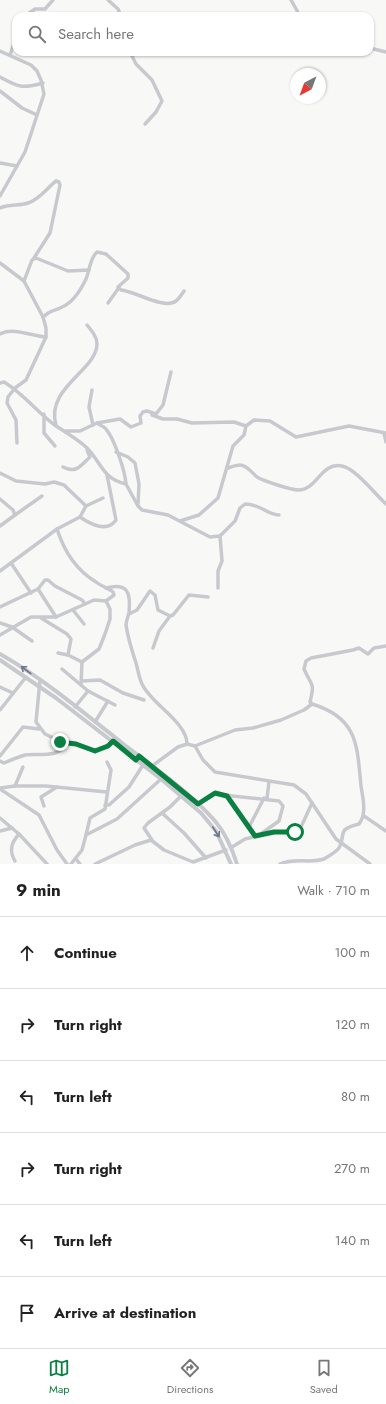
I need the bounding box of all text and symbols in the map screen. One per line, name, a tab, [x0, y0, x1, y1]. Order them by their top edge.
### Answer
search box	[12, 12, 374, 56]
icon: search	[26, 23, 48, 45]
text: Search here	[58, 23, 134, 45]
north arrow	[290, 68, 326, 104]
one-way arrow	[21, 666, 32, 674]
route end	[51, 733, 69, 751]
route start	[286, 823, 304, 841]
one-way arrow	[212, 826, 220, 837]
text: 9 min	[16, 878, 61, 902]
text: Walk · 710 m	[297, 881, 370, 900]
icon: ahead	[16, 942, 38, 964]
text: Continue	[54, 942, 117, 964]
text: 100 m	[335, 943, 370, 962]
icon: right	[16, 1014, 38, 1036]
text: Turn right	[54, 1014, 122, 1036]
text: 120 m	[335, 1015, 370, 1034]
icon: left	[16, 1086, 38, 1108]
text: Turn left	[54, 1086, 112, 1108]
text: 80 m	[341, 1087, 370, 1106]
icon: right	[16, 1158, 38, 1180]
text: Turn right	[54, 1158, 122, 1180]
text: 270 m	[334, 1159, 370, 1178]
icon: left	[16, 1230, 38, 1252]
text: Turn left	[54, 1230, 112, 1252]
text: 140 m	[335, 1231, 370, 1250]
icon: arrive	[16, 1302, 38, 1324]
text: Arrive at destination	[54, 1302, 196, 1324]
tab: Map	[48, 1357, 70, 1397]
tab: Directions	[167, 1357, 213, 1397]
tab: Saved	[310, 1357, 338, 1397]

